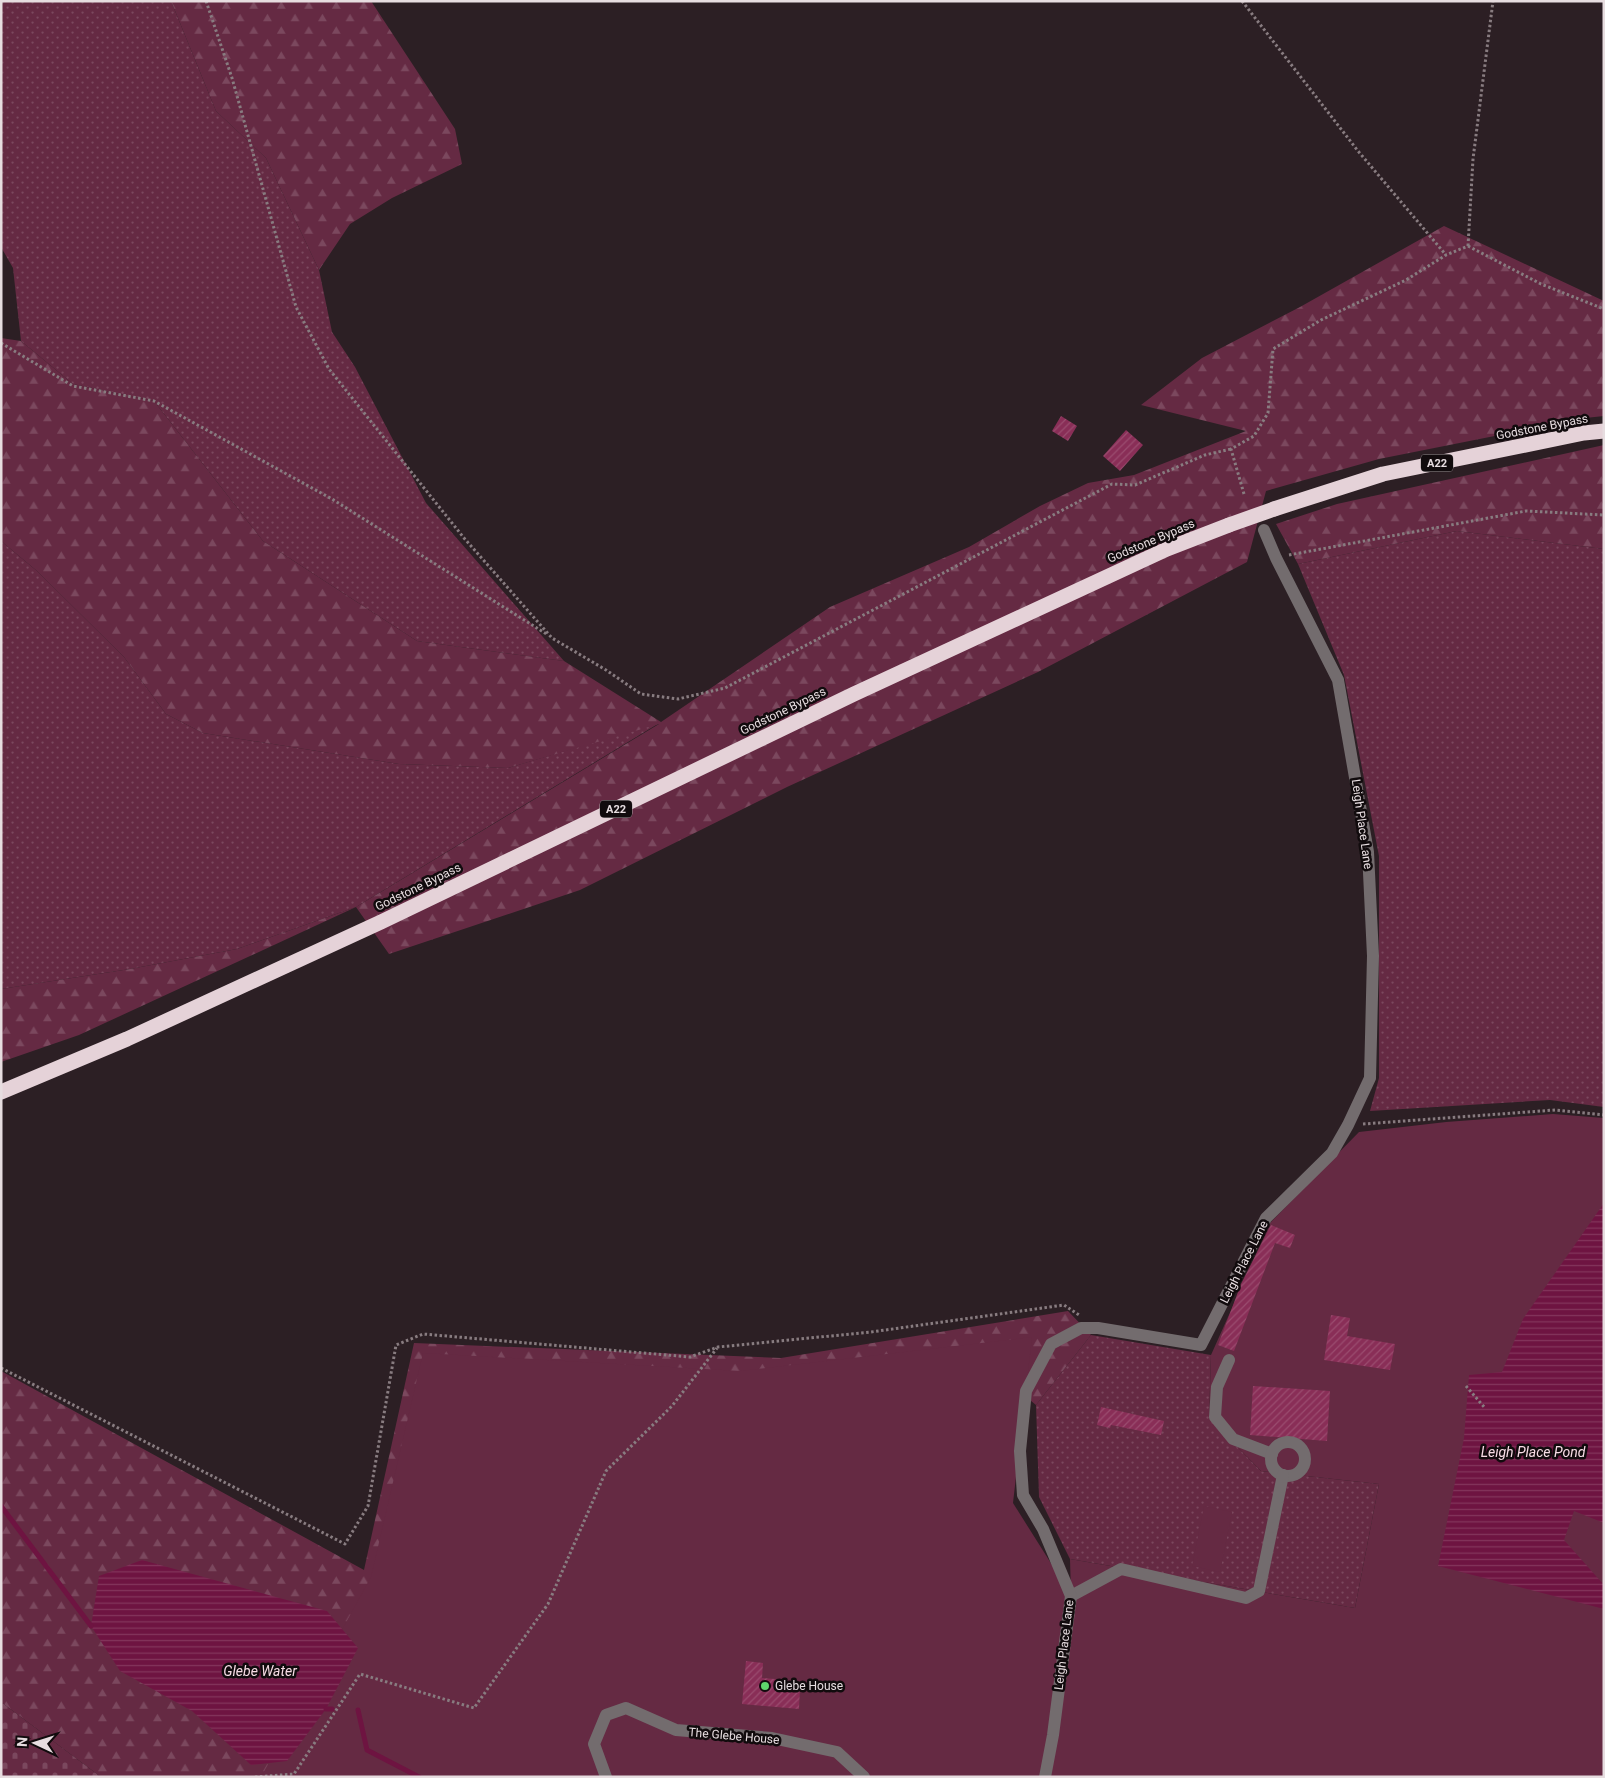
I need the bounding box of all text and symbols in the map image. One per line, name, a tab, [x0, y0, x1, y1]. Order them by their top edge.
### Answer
street label: Godstone Bypass	[1495, 411, 1589, 443]
road number: A22	[1421, 454, 1453, 472]
street label: Godstone Bypass	[1105, 516, 1197, 566]
street label: Godstone Bypass	[738, 684, 828, 738]
street label: Leigh Place Lane	[1349, 778, 1375, 870]
road number: A22	[600, 801, 632, 818]
street label: Godstone Bypass	[373, 860, 463, 914]
street label: Leigh Place Lane	[1217, 1218, 1271, 1306]
water label: Leigh Place Pond	[1481, 1444, 1586, 1460]
street label: Leigh Place Lane	[1052, 1599, 1076, 1691]
water label: Glebe Water	[223, 1663, 297, 1679]
place label: Glebe House	[775, 1679, 843, 1693]
marker: Glebe House	[759, 1680, 771, 1692]
north arrow	[10, 1718, 60, 1768]
street label: The Glebe House	[688, 1725, 780, 1747]
text: N	[14, 1737, 30, 1748]

